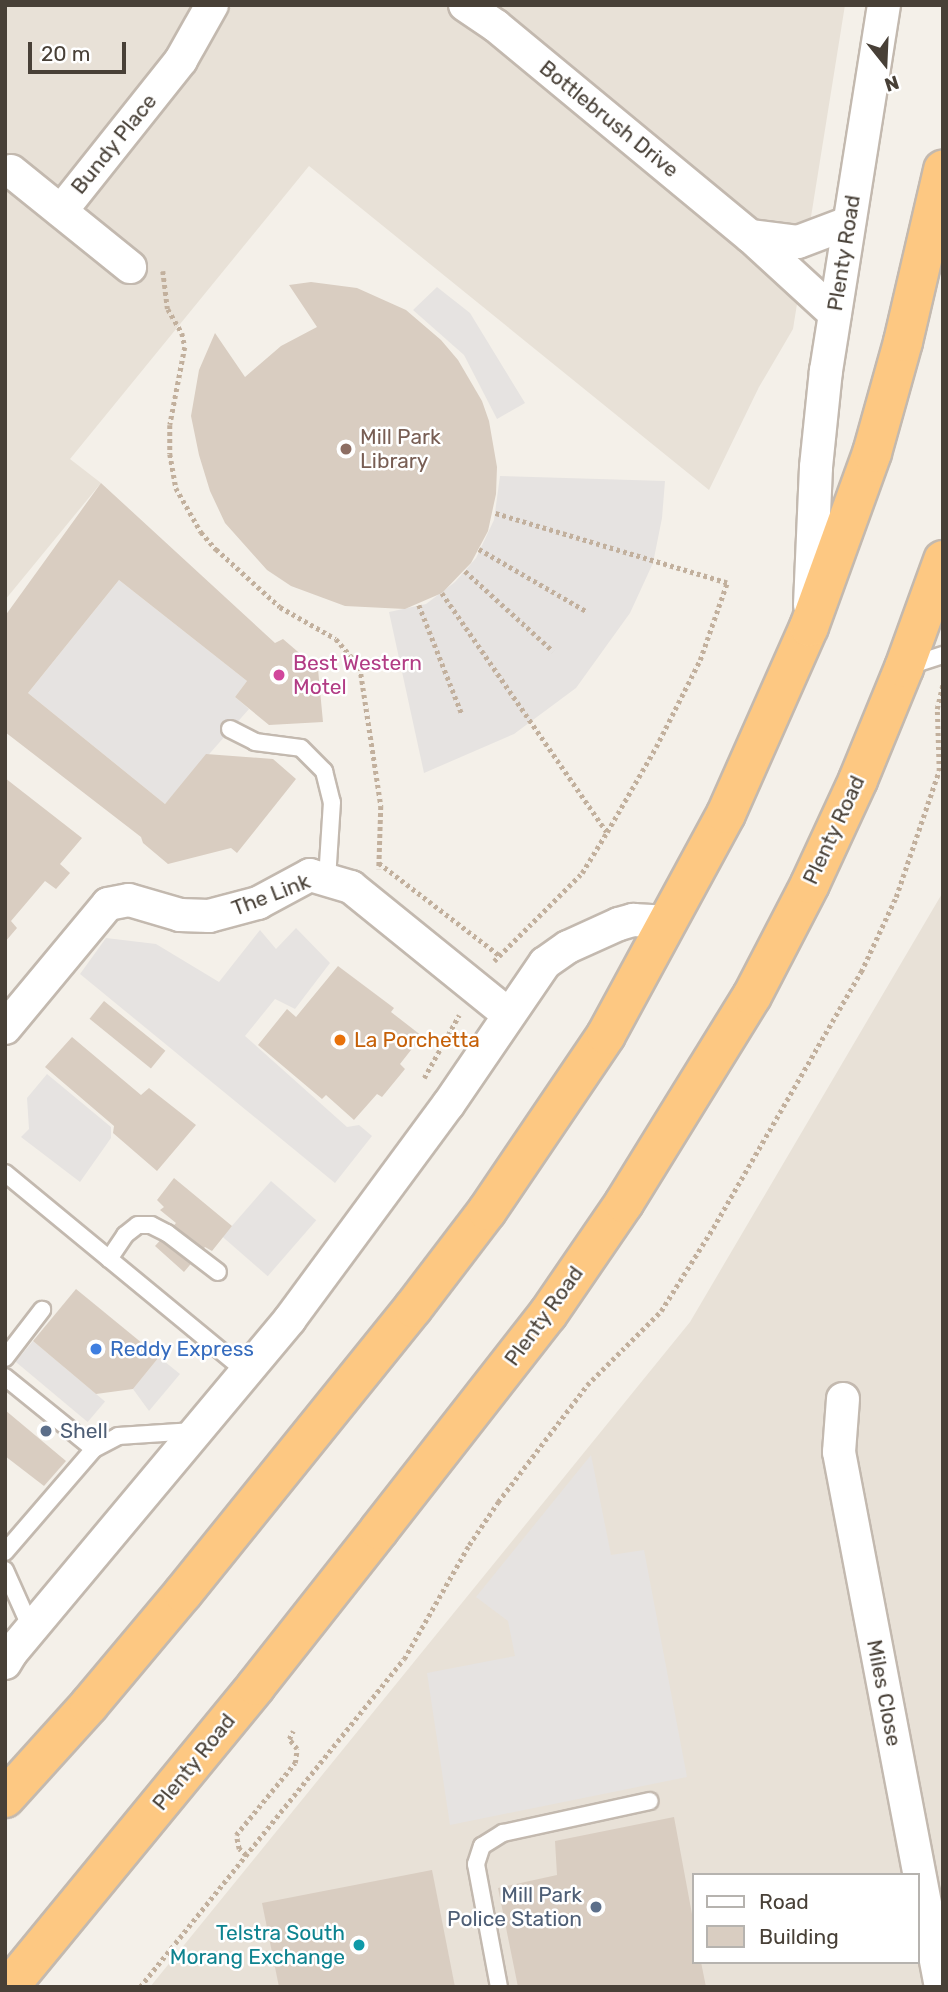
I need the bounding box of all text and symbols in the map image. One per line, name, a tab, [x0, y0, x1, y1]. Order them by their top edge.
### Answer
scale bar	[32, 28, 130, 72]
north arrow	[850, 28, 920, 98]
text: 20 m	[41, 41, 90, 66]
street label: Bottlebrush Drive	[534, 55, 684, 183]
text: N	[882, 70, 902, 96]
street label: Bundy Place	[66, 89, 162, 199]
street label: Plenty Road	[822, 193, 866, 313]
place label: Mill Park Library	[360, 424, 441, 474]
marker: Mill Park Library	[338, 441, 354, 457]
place label: Best Western Motel	[293, 650, 422, 700]
marker: Best Western Motel	[271, 667, 287, 683]
street label: Plenty Road	[798, 771, 870, 889]
street label: The Link	[228, 869, 314, 921]
place label: La Porchetta	[354, 1027, 480, 1053]
marker: La Porchetta	[332, 1032, 348, 1048]
street label: Plenty Road	[499, 1261, 589, 1371]
place label: Reddy Express	[110, 1336, 255, 1362]
marker: Reddy Express	[88, 1341, 104, 1357]
place label: Shell	[60, 1418, 108, 1444]
marker: Shell	[38, 1423, 54, 1439]
street label: Miles Close	[861, 1638, 907, 1748]
street label: Plenty Road	[147, 1708, 241, 1816]
legend	[692, 1873, 920, 1964]
place label: Mill Park Police Station	[447, 1882, 582, 1932]
text: Road	[759, 1889, 809, 1914]
marker: Mill Park Police Station	[588, 1899, 604, 1915]
place label: Telstra South Morang Exchange	[170, 1920, 345, 1970]
text: Building	[759, 1924, 839, 1949]
marker: Telstra South Morang Exchange	[351, 1937, 367, 1953]

